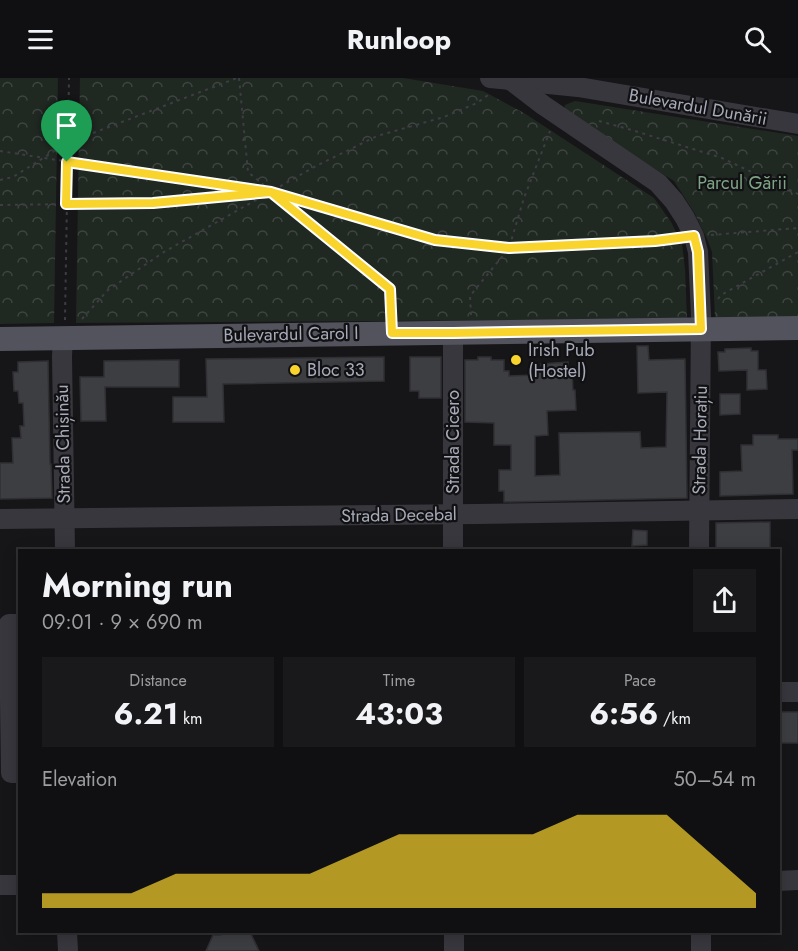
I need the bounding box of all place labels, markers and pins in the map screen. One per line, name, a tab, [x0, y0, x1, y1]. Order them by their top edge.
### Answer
pin	[41, 100, 92, 162]
place label: Irish Pub (Hostel)	[528, 337, 595, 384]
marker: Irish Pub (Hostel)	[509, 353, 523, 367]
place label: Bloc 33	[307, 357, 365, 383]
marker: Bloc 33	[288, 363, 302, 377]

